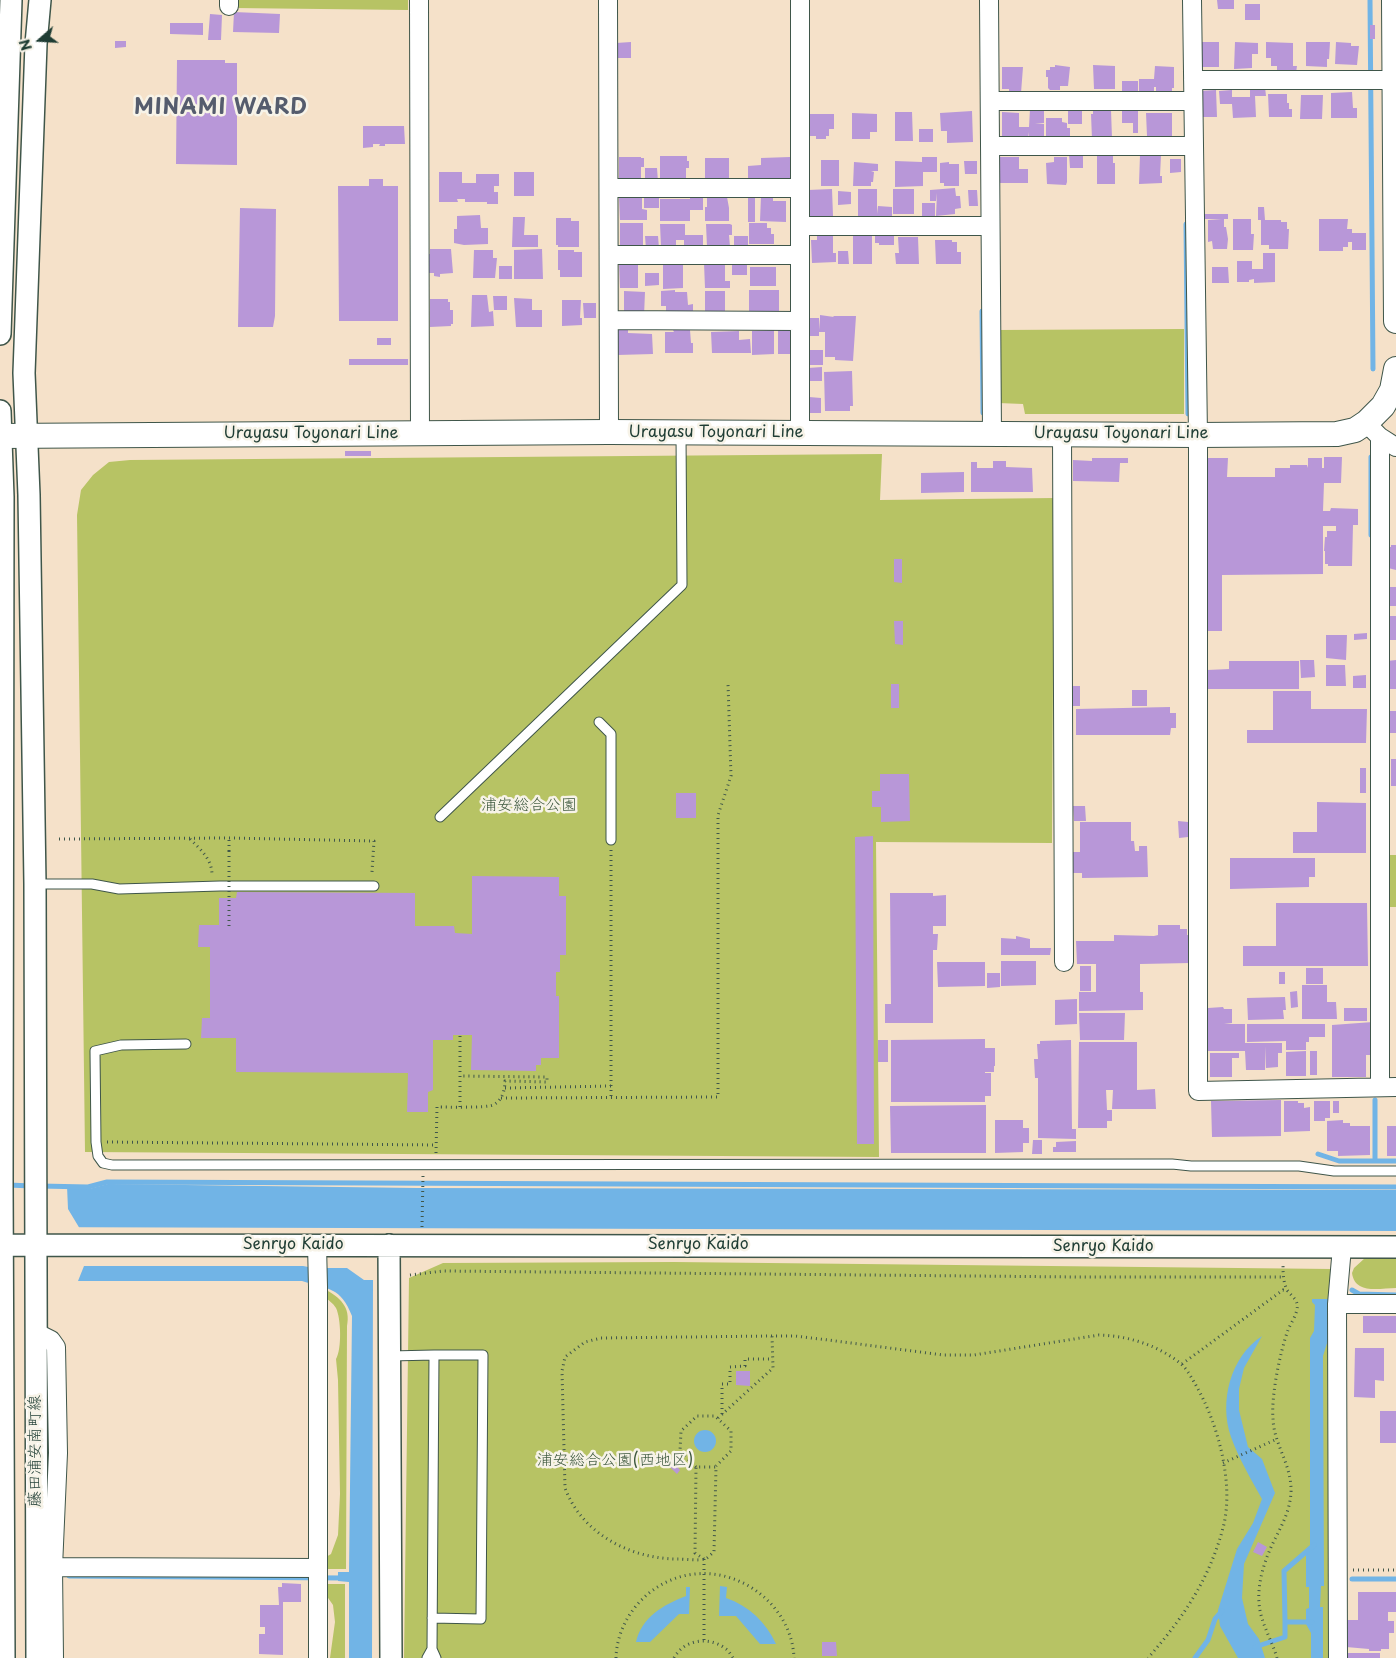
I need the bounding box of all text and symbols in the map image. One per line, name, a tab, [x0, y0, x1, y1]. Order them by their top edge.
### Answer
north arrow	[15, 15, 65, 65]
text: N	[14, 36, 37, 54]
district label: MINAMI WARD	[133, 95, 309, 121]
street label: Urayasu Toyonari Line	[628, 423, 804, 443]
street label: Urayasu Toyonari Line	[223, 424, 399, 444]
street label: Urayasu Toyonari Line	[1033, 424, 1209, 444]
park label: 浦安総合公園	[481, 796, 577, 816]
street label: Senryo Kaido	[242, 1235, 344, 1255]
street label: Senryo Kaido	[647, 1235, 749, 1255]
street label: Senryo Kaido	[1052, 1237, 1154, 1257]
street label: 藤田浦安南町線	[26, 1395, 46, 1507]
park label: 浦安総合公園(西地区)	[537, 1451, 693, 1471]

